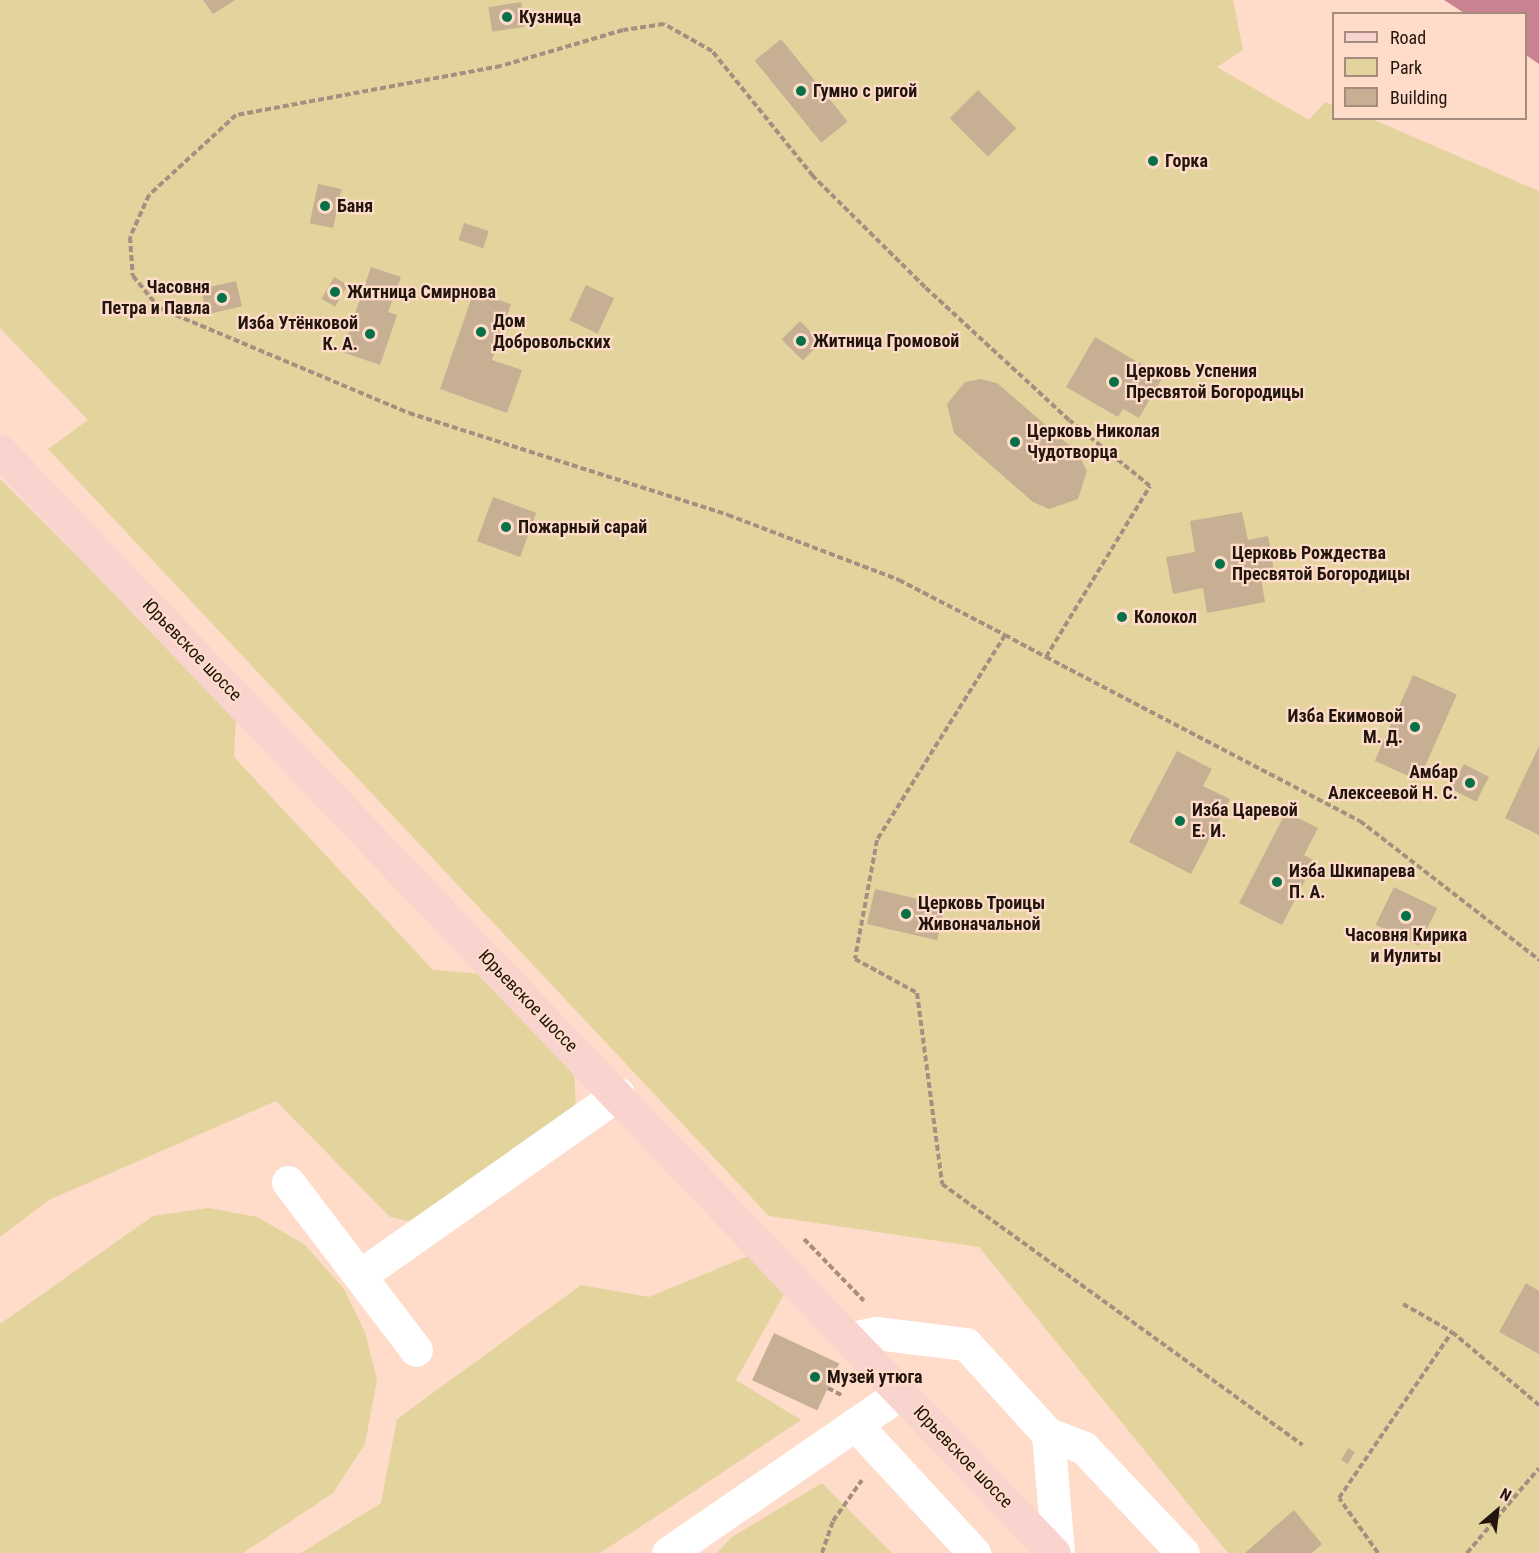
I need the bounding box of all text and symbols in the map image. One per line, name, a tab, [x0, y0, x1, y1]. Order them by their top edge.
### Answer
place label: Кузница	[519, 6, 581, 28]
marker: Кузница	[500, 10, 514, 24]
legend	[1332, 12, 1527, 120]
text: Road	[1390, 27, 1426, 48]
text: Park	[1390, 57, 1422, 78]
place label: Гумно с ригой	[813, 80, 917, 102]
marker: Гумно с ригой	[794, 84, 808, 98]
text: Building	[1390, 87, 1447, 108]
place label: Горка	[1165, 150, 1208, 172]
marker: Горка	[1146, 154, 1160, 168]
place label: Баня	[337, 195, 373, 217]
marker: Баня	[318, 199, 332, 213]
place label: Часовня Петра и Павла	[102, 277, 210, 320]
place label: Житница Смирнова	[347, 281, 496, 303]
marker: Житница Смирнова	[328, 285, 342, 299]
marker: Часовня Петра и Павла	[215, 291, 229, 305]
place label: Дом Добровольских	[493, 311, 611, 354]
place label: Изба Утёнковой К. А.	[238, 313, 358, 356]
marker: Дом Добровольских	[474, 325, 488, 339]
marker: Изба Утёнковой К. А.	[363, 327, 377, 341]
place label: Житница Громовой	[813, 330, 959, 352]
marker: Житница Громовой	[794, 334, 808, 348]
place label: Церковь Успения Пресвятой Богородицы	[1126, 361, 1304, 404]
marker: Церковь Успения Пресвятой Богородицы	[1107, 375, 1121, 389]
place label: Церковь Николая Чудотворца	[1027, 421, 1160, 464]
marker: Церковь Николая Чудотворца	[1008, 435, 1022, 449]
place label: Пожарный сарай	[518, 516, 647, 538]
marker: Пожарный сарай	[499, 520, 513, 534]
place label: Церковь Рождества Пресвятой Богородицы	[1232, 543, 1410, 586]
marker: Церковь Рождества Пресвятой Богородицы	[1213, 557, 1227, 571]
street label: Юрьевское шоссе	[138, 594, 246, 706]
place label: Колокол	[1134, 606, 1197, 628]
marker: Колокол	[1115, 610, 1129, 624]
place label: Изба Екимовой М. Д.	[1288, 706, 1403, 748]
marker: Изба Екимовой М. Д.	[1408, 720, 1422, 734]
place label: Амбар Алексеевой Н. С.	[1328, 762, 1458, 804]
marker: Амбар Алексеевой Н. С.	[1463, 776, 1477, 790]
place label: Изба Царевой Е. И.	[1192, 800, 1298, 842]
marker: Изба Царевой Е. И.	[1173, 814, 1187, 828]
place label: Изба Шкипарева П. А.	[1289, 861, 1415, 904]
marker: Изба Шкипарева П. А.	[1270, 875, 1284, 889]
place label: Церковь Троицы Живоначальной	[918, 893, 1046, 936]
marker: Церковь Троицы Живоначальной	[899, 907, 913, 921]
marker: Часовня Кирика и Иулиты	[1399, 909, 1413, 923]
place label: Часовня Кирика и Иулиты	[1345, 925, 1467, 968]
street label: Юрьевское шоссе	[474, 945, 582, 1057]
place label: Музей утюга	[827, 1366, 923, 1388]
marker: Музей утюга	[808, 1370, 822, 1384]
street label: Юрьевское шоссе	[909, 1401, 1017, 1513]
north arrow	[1467, 1481, 1527, 1541]
text: N	[1497, 1484, 1514, 1505]

